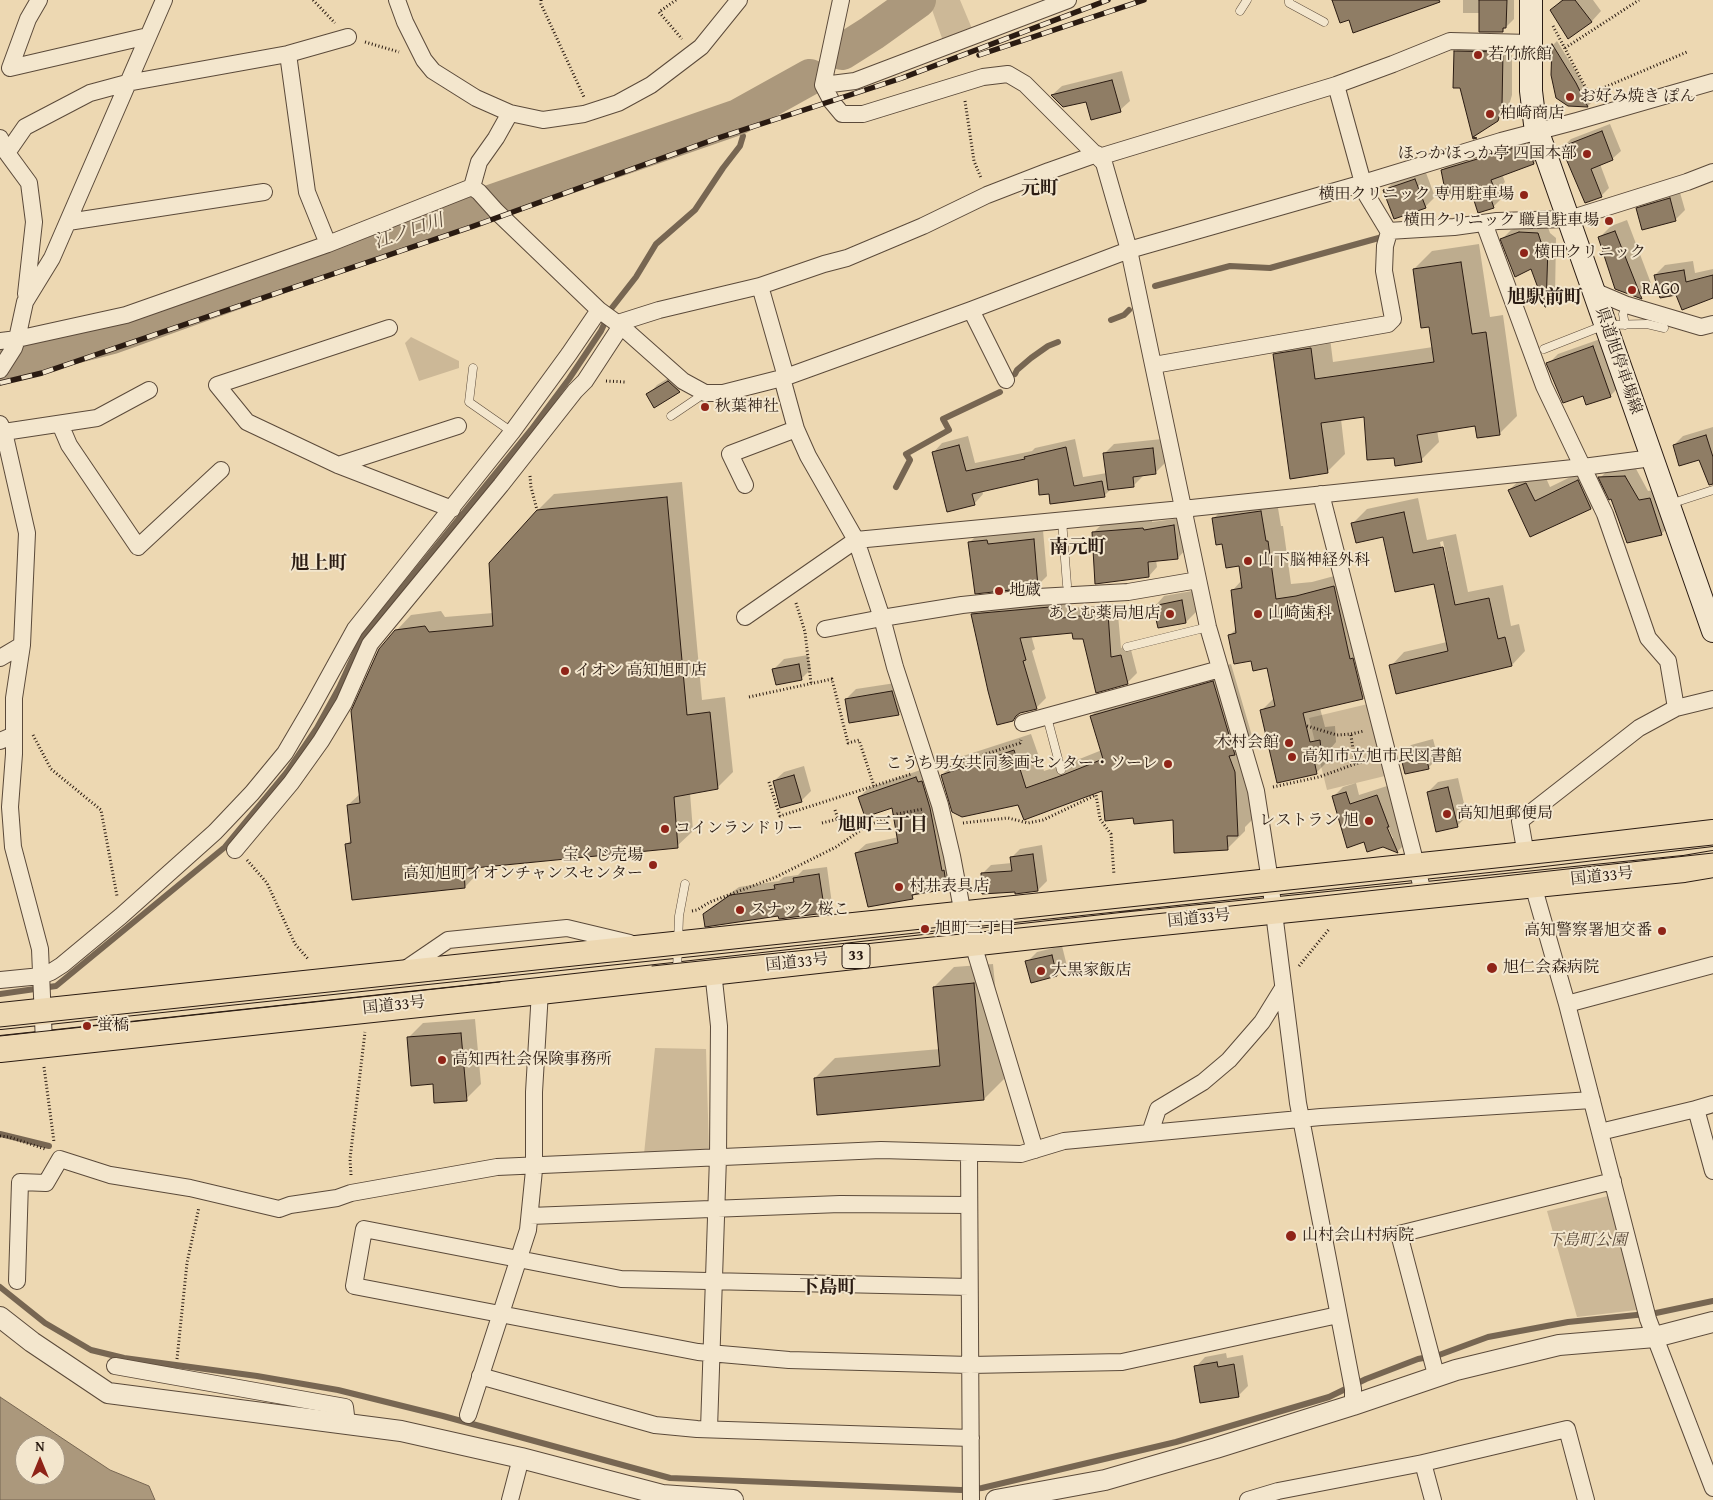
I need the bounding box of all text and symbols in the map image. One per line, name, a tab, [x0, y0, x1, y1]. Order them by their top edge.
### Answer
place label: 若竹旅館	[1488, 45, 1552, 65]
marker: 若竹旅館	[1472, 49, 1484, 61]
place label: お好み焼き ぽん	[1580, 87, 1696, 107]
marker: お好み焼き ぽん	[1564, 91, 1576, 103]
place label: 柏崎商店	[1500, 104, 1564, 124]
marker: 柏崎商店	[1484, 108, 1496, 120]
place label: ほっかほっか亭 四国本部	[1397, 144, 1577, 164]
marker: ほっかほっか亭 四国本部	[1581, 148, 1593, 160]
district label: 元町	[1021, 178, 1059, 200]
place label: 横田クリニック 専用駐車場	[1318, 185, 1514, 205]
marker: 横田クリニック 専用駐車場	[1518, 189, 1530, 201]
water label: 江ノ口川	[371, 210, 447, 254]
place label: 横田クリニック 職員駐車場	[1403, 211, 1599, 231]
marker: 横田クリニック 職員駐車場	[1603, 215, 1615, 227]
place label: 横田クリニック	[1534, 243, 1646, 263]
marker: 横田クリニック	[1518, 247, 1530, 259]
place label: RAGO	[1642, 280, 1680, 300]
marker: RAGO	[1626, 284, 1638, 296]
district label: 旭駅前町	[1507, 287, 1583, 309]
street label: 県道旭停車場線	[1591, 305, 1645, 417]
place label: 秋葉神社	[715, 397, 779, 417]
marker: 秋葉神社	[699, 401, 711, 413]
district label: 南元町	[1050, 537, 1106, 559]
place label: 山下脳神経外科	[1258, 551, 1370, 571]
district label: 旭上町	[291, 553, 347, 575]
marker: 山下脳神経外科	[1242, 555, 1254, 567]
place label: 地蔵	[1009, 581, 1041, 601]
marker: 地蔵	[993, 585, 1005, 597]
place label: あとむ薬局旭店	[1048, 604, 1160, 624]
place label: 山崎歯科	[1268, 604, 1332, 624]
marker: あとむ薬局旭店	[1164, 608, 1176, 620]
marker: 山崎歯科	[1252, 608, 1264, 620]
place label: イオン 高知旭町店	[575, 661, 707, 681]
marker: イオン 高知旭町店	[559, 665, 571, 677]
place label: 木村会館	[1215, 733, 1279, 753]
marker: 木村会館	[1283, 737, 1295, 749]
place label: 高知市立旭市民図書館	[1302, 747, 1462, 767]
marker: 高知市立旭市民図書館	[1286, 751, 1298, 763]
place label: こうち男女共同参画センター・ソーレ	[886, 754, 1158, 774]
marker: こうち男女共同参画センター・ソーレ	[1162, 758, 1174, 770]
place label: 高知旭郵便局	[1457, 804, 1553, 824]
marker: 高知旭郵便局	[1441, 808, 1453, 820]
place label: レストラン 旭	[1259, 811, 1359, 831]
district label: 旭町三丁目	[838, 814, 928, 836]
marker: レストラン 旭	[1363, 815, 1375, 827]
place label: コインランドリー	[675, 819, 803, 839]
marker: コインランドリー	[659, 823, 671, 835]
place label: 宝くじ売場 高知旭町イオンチャンスセンター	[403, 846, 643, 884]
marker: 宝くじ売場 高知旭町イオンチャンスセンター	[647, 859, 659, 871]
street label: 国道33号	[1569, 864, 1635, 890]
place label: 村井表具店	[909, 877, 989, 897]
marker: 村井表具店	[893, 881, 905, 893]
place label: スナック 桜こ	[750, 900, 850, 920]
marker: スナック 桜こ	[734, 904, 746, 916]
street label: 国道33号	[1166, 906, 1232, 932]
place label: 旭町三丁目	[935, 919, 1015, 939]
place label: 高知警察署旭交番	[1524, 921, 1652, 941]
marker: 旭町三丁目	[919, 923, 931, 935]
marker: 高知警察署旭交番	[1656, 925, 1668, 937]
road number: 33	[842, 944, 870, 968]
street label: 国道33号	[764, 950, 830, 976]
place label: 旭仁会森病院	[1503, 958, 1599, 978]
place label: 大黒家飯店	[1051, 961, 1131, 981]
marker: 旭仁会森病院	[1485, 961, 1499, 975]
marker: 大黒家飯店	[1035, 965, 1047, 977]
street label: 国道33号	[361, 993, 427, 1019]
place label: 蛍橋	[97, 1016, 129, 1036]
marker: 蛍橋	[81, 1020, 93, 1032]
place label: 高知西社会保険事務所	[452, 1050, 612, 1070]
marker: 高知西社会保険事務所	[436, 1054, 448, 1066]
place label: 山村会山村病院	[1302, 1226, 1414, 1246]
marker: 山村会山村病院	[1284, 1229, 1298, 1243]
park label: 下島町公園	[1547, 1231, 1627, 1251]
district label: 下島町	[800, 1277, 856, 1299]
north arrow	[15, 1435, 65, 1485]
text: N	[35, 1436, 45, 1456]

